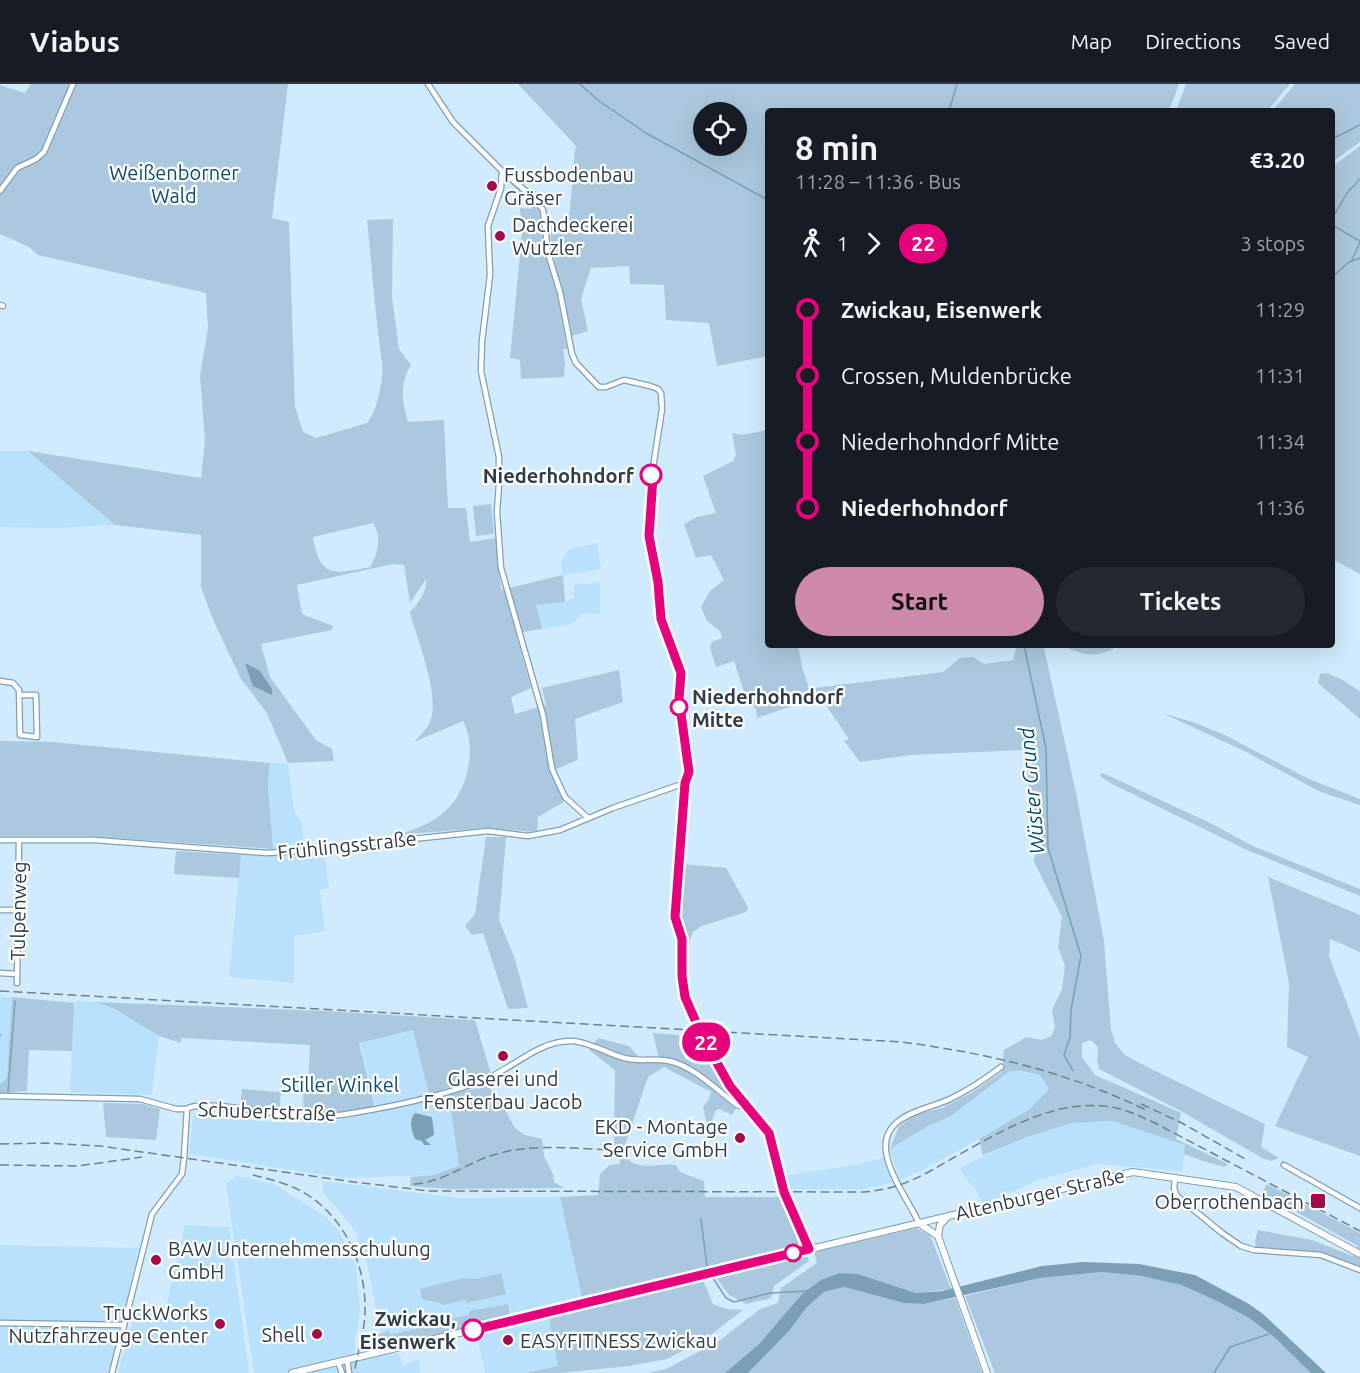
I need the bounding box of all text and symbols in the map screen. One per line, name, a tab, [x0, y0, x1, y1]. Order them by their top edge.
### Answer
text: Viabus	[30, 26, 120, 57]
text: Map	[1071, 29, 1112, 53]
text: Directions	[1145, 29, 1241, 53]
text: Saved	[1274, 29, 1330, 53]
map controls	[693, 102, 747, 156]
button: locate	[693, 102, 747, 156]
text: 8 min	[795, 129, 878, 166]
text: €3.20	[1250, 147, 1305, 172]
park label: Weißenborner Wald	[109, 161, 239, 207]
place label: Fussbodenbau Gräser	[504, 163, 634, 209]
text: 11:28 – 11:36 · Bus	[795, 170, 961, 193]
marker: Fussbodenbau Gräser	[485, 179, 499, 193]
place label: Dachdeckerei Wutzler	[512, 213, 633, 259]
icon: walk	[795, 227, 828, 260]
icon: forward	[857, 227, 890, 260]
marker: Dachdeckerei Wutzler	[493, 229, 507, 243]
text: 22	[911, 231, 935, 255]
text: 1	[837, 232, 848, 255]
text: 3 stops	[1241, 232, 1305, 255]
text: Zwickau, Eisenwerk	[841, 297, 1042, 322]
text: 11:29	[1255, 298, 1305, 321]
text: Crossen, Muldenbrücke	[841, 363, 1072, 388]
text: 11:31	[1255, 364, 1305, 387]
text: Niederhohndorf Mitte	[841, 429, 1059, 454]
text: 11:34	[1255, 430, 1305, 453]
place label: Niederhohndorf	[483, 464, 635, 487]
marker: Niederhohndorf	[640, 464, 662, 486]
text: Niederhohndorf	[841, 495, 1007, 520]
text: 11:36	[1255, 496, 1305, 519]
button: Start	[795, 567, 1044, 636]
button: Tickets	[1056, 567, 1305, 636]
place label: Niederhohndorf Mitte	[692, 685, 844, 731]
marker: Niederhohndorf Mitte	[670, 698, 688, 716]
water label: Wüster Grund	[1013, 725, 1048, 855]
street label: Frühlingsstraße	[276, 826, 418, 864]
street label: Tulpenweg	[6, 861, 30, 961]
line badge: 22	[679, 1022, 733, 1062]
text: 22	[694, 1030, 718, 1054]
marker: Glaserei und Fensterbau Jacob	[496, 1049, 510, 1063]
place label: Glaserei und Fensterbau Jacob	[424, 1067, 582, 1113]
park label: Stiller Winkel	[281, 1073, 399, 1096]
street label: Schubertstraße	[198, 1097, 336, 1125]
place label: EKD - Montage Service GmbH	[594, 1115, 728, 1161]
marker: EKD - Montage Service GmbH	[733, 1131, 747, 1145]
street label: Altenburger Straße	[953, 1163, 1127, 1225]
place label: Oberrothenbach	[1154, 1190, 1304, 1213]
marker: Oberrothenbach	[1309, 1192, 1327, 1210]
place label: BAW Unternehmensschulung GmbH	[168, 1237, 431, 1283]
unlabelled marker	[784, 1244, 802, 1262]
marker: BAW Unternehmensschulung GmbH	[149, 1253, 163, 1267]
place label: TruckWorks Nutzfahrzeuge Center	[9, 1301, 208, 1347]
place label: Zwickau, Eisenwerk	[360, 1307, 456, 1353]
marker: TruckWorks Nutzfahrzeuge Center	[213, 1317, 227, 1331]
marker: Zwickau, Eisenwerk	[462, 1319, 484, 1341]
place label: Shell	[262, 1323, 305, 1346]
marker: Shell	[310, 1327, 324, 1341]
place label: EASYFITNESS Zwickau	[520, 1329, 717, 1352]
marker: EASYFITNESS Zwickau	[501, 1333, 515, 1347]

